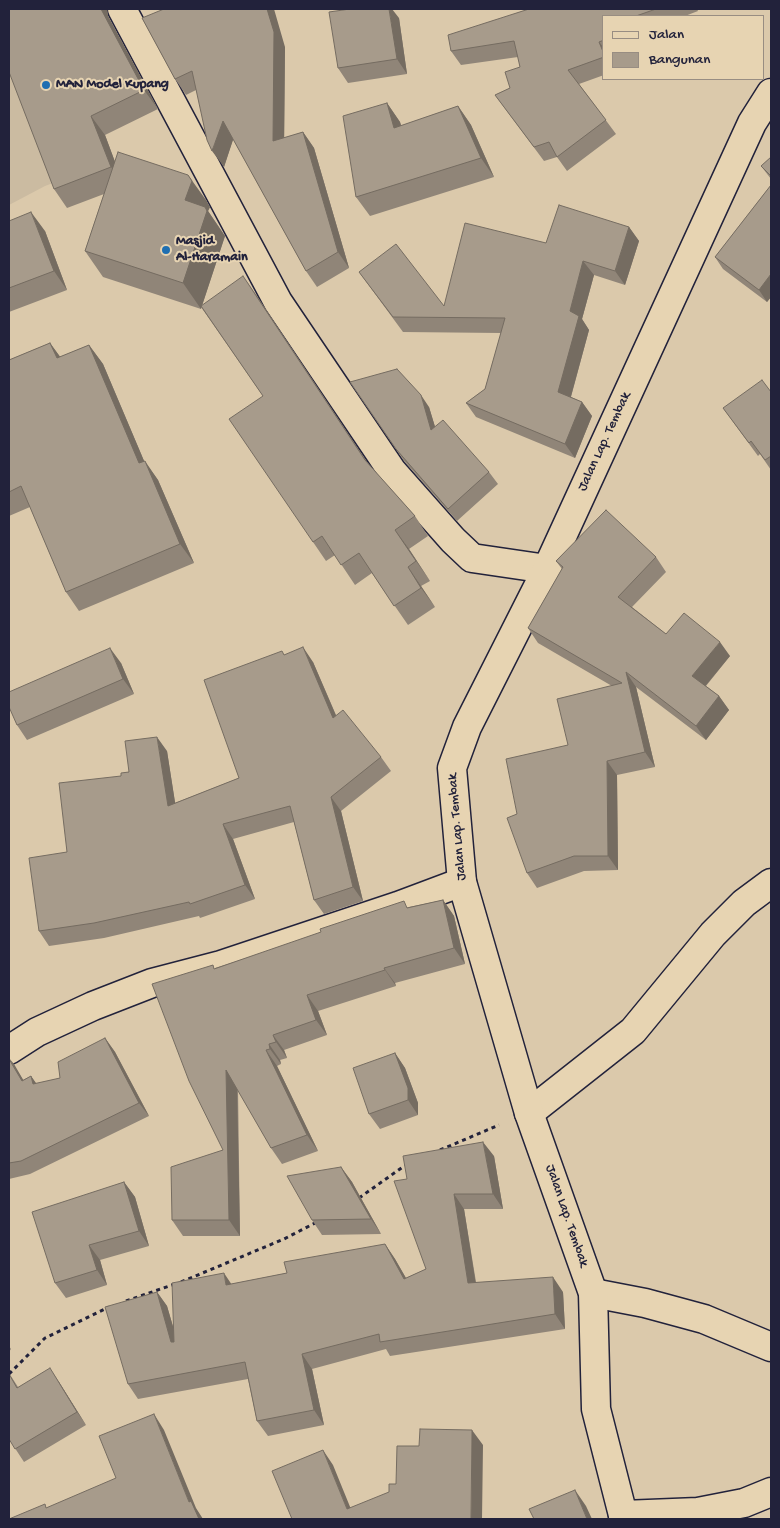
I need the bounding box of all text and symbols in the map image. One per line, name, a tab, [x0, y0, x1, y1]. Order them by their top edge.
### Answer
legend	[602, 15, 765, 80]
text: Jalan	[649, 26, 684, 44]
text: Bangunan	[649, 51, 710, 69]
place label: MAN Model Kupang	[56, 77, 169, 93]
marker: MAN Model Kupang	[40, 79, 52, 91]
place label: Masjid Al-Haramain	[176, 234, 248, 266]
marker: Masjid Al-Haramain	[160, 244, 172, 256]
street label: Jalan Lap. Tembak	[575, 390, 635, 494]
street label: Jalan Lap. Tembak	[445, 773, 471, 881]
street label: Jalan Lap. Tembak	[541, 1162, 591, 1270]

